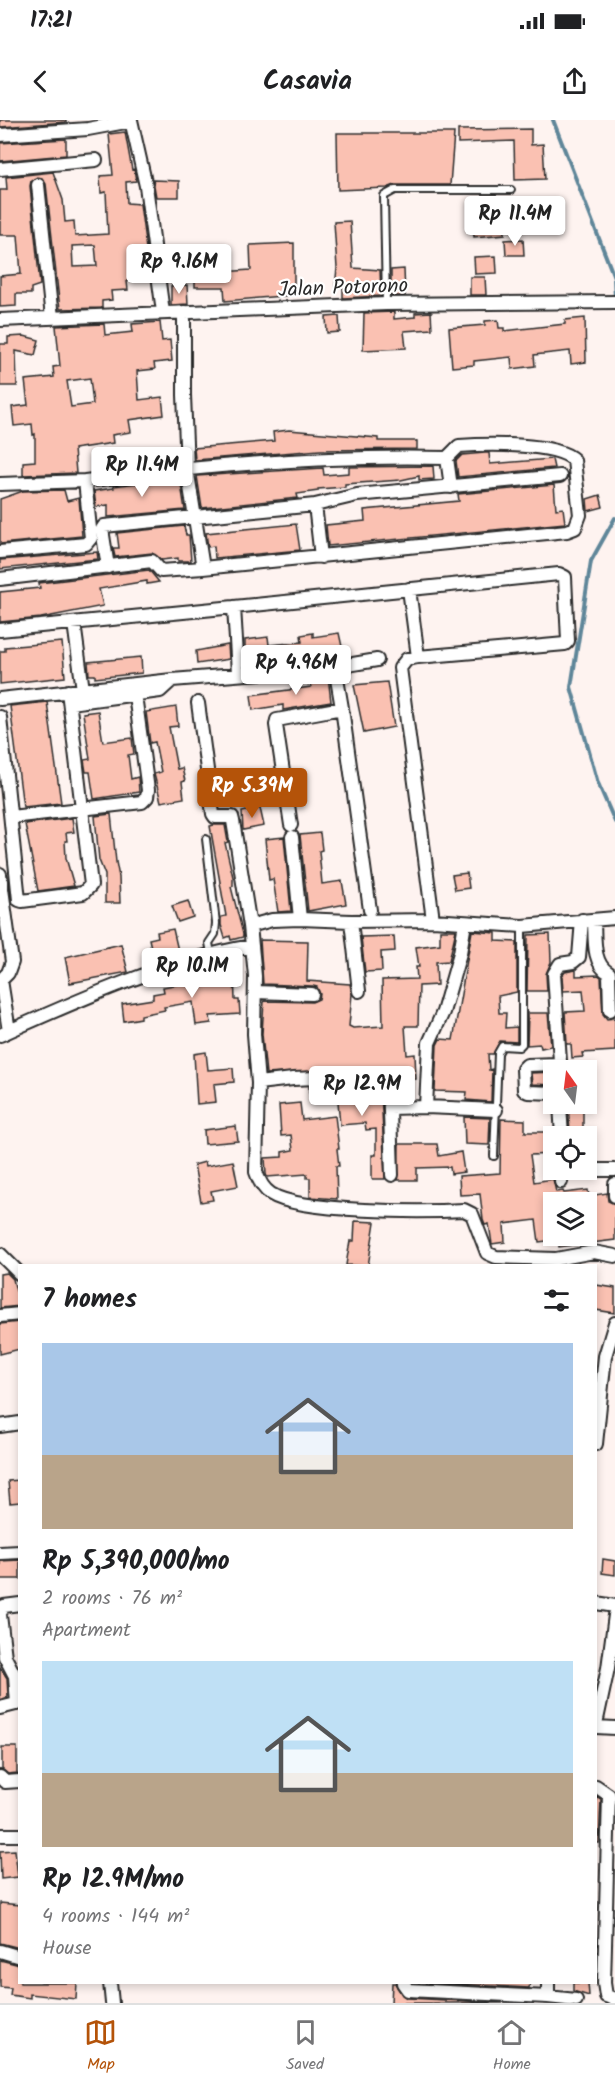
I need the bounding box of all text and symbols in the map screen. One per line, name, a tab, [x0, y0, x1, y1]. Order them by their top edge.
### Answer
text: 17:21	[30, 4, 72, 39]
text: Casavia	[263, 60, 352, 103]
icon: back	[24, 65, 57, 98]
icon: share	[558, 65, 591, 98]
pin: Rp 11.4M	[453, 196, 577, 247]
text: Rp 11.4M	[478, 199, 552, 231]
pin: Rp 9.16M	[117, 244, 241, 295]
text: Rp 9.16M	[140, 247, 218, 279]
street label: Jalan Potorono	[278, 270, 409, 307]
pin: Rp 11.4M	[80, 447, 204, 498]
text: Rp 11.4M	[105, 450, 179, 482]
pin: Rp 4.96M	[234, 645, 358, 696]
text: Rp 4.96M	[255, 648, 337, 680]
pin: Rp 5.39M	[190, 768, 314, 819]
text: Rp 5.39M	[211, 771, 293, 803]
pin: Rp 10.1M	[130, 948, 254, 999]
text: Rp 10.1M	[156, 951, 228, 983]
north arrow	[543, 1060, 597, 1114]
map controls	[543, 1060, 597, 1246]
pin: Rp 12.9M	[300, 1066, 424, 1117]
text: Rp 12.9M	[323, 1069, 401, 1101]
button: locate	[543, 1126, 597, 1180]
button: layers	[543, 1192, 597, 1246]
text: 7 homes	[42, 1279, 137, 1321]
icon: filters	[540, 1284, 573, 1317]
icon: home	[254, 1382, 362, 1490]
text: Rp 5,390,000/mo	[42, 1541, 230, 1583]
text: 2 rooms · 76 m²	[42, 1583, 182, 1615]
text: Apartment	[42, 1615, 131, 1647]
icon: home	[254, 1700, 362, 1808]
text: Rp 12.9M/mo	[42, 1859, 184, 1901]
text: 4 rooms · 144 m²	[42, 1901, 189, 1933]
text: House	[42, 1933, 92, 1965]
tab: Map	[84, 2016, 117, 2077]
tab: Saved	[286, 2016, 324, 2077]
tab: Home	[493, 2016, 531, 2077]

